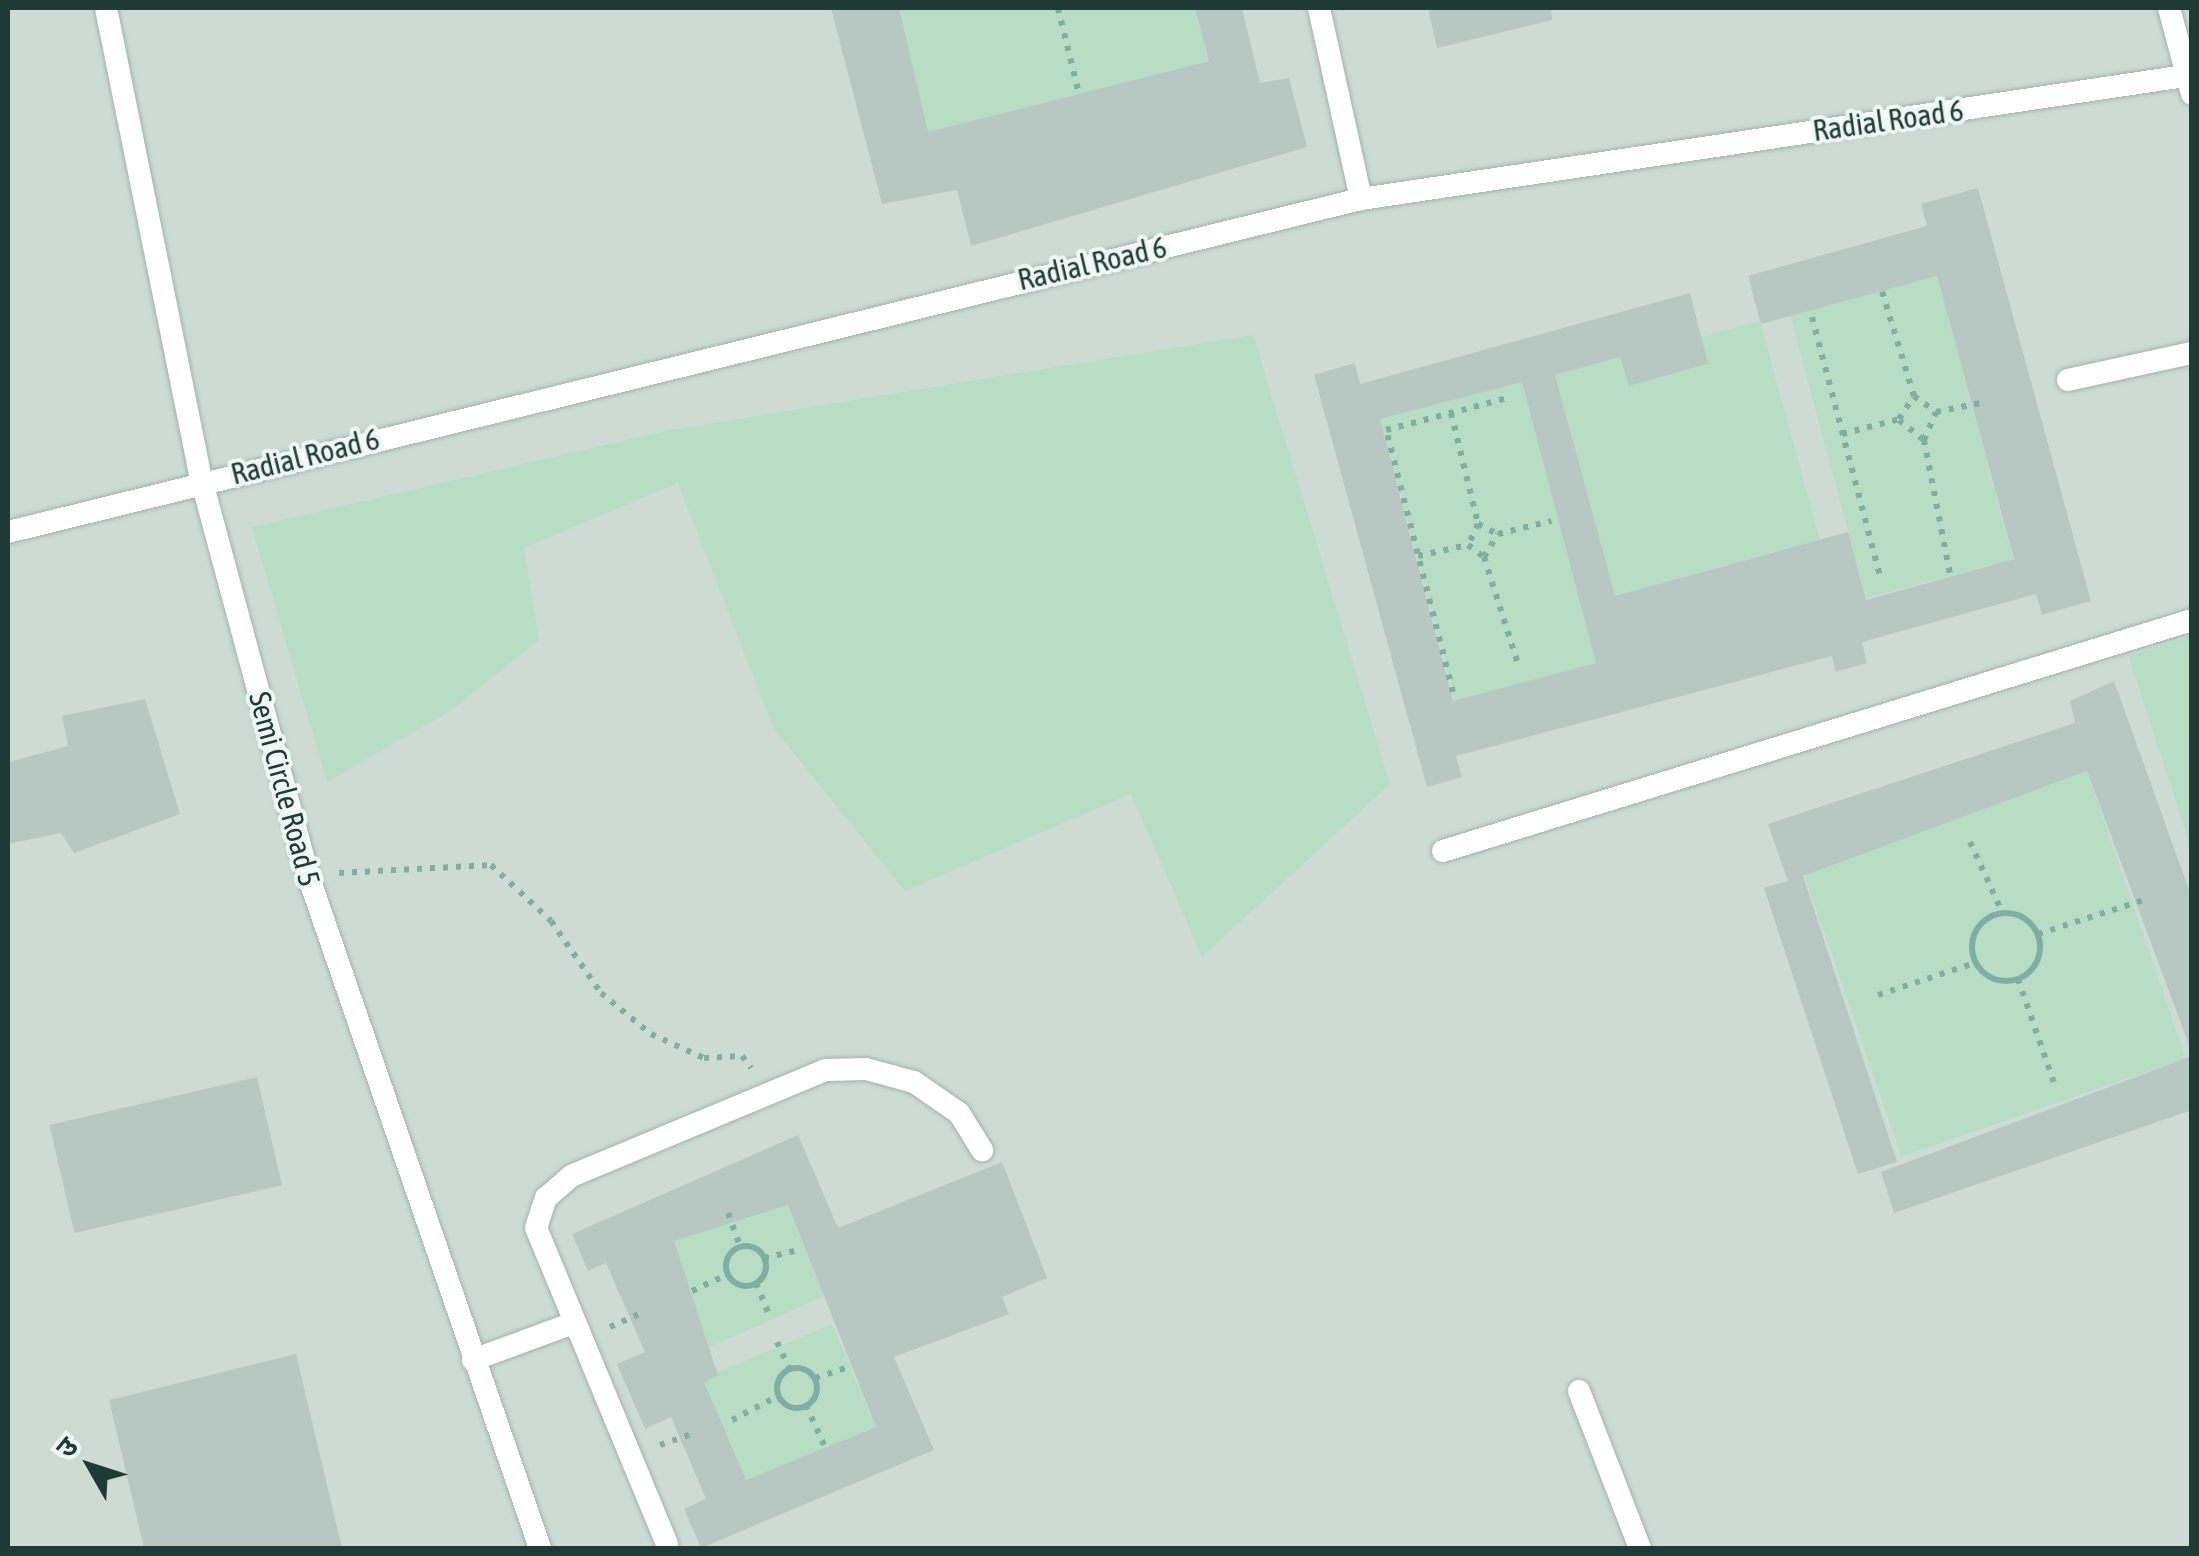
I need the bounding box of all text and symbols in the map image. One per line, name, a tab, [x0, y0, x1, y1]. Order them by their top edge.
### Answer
street label: Radial Road 6	[1810, 92, 1966, 148]
street label: Radial Road 6	[1014, 228, 1170, 298]
street label: Radial Road 6	[227, 420, 383, 492]
street label: Semi Circle Road 5	[242, 688, 328, 890]
north arrow	[40, 1416, 140, 1516]
text: उ	[49, 1431, 84, 1464]

